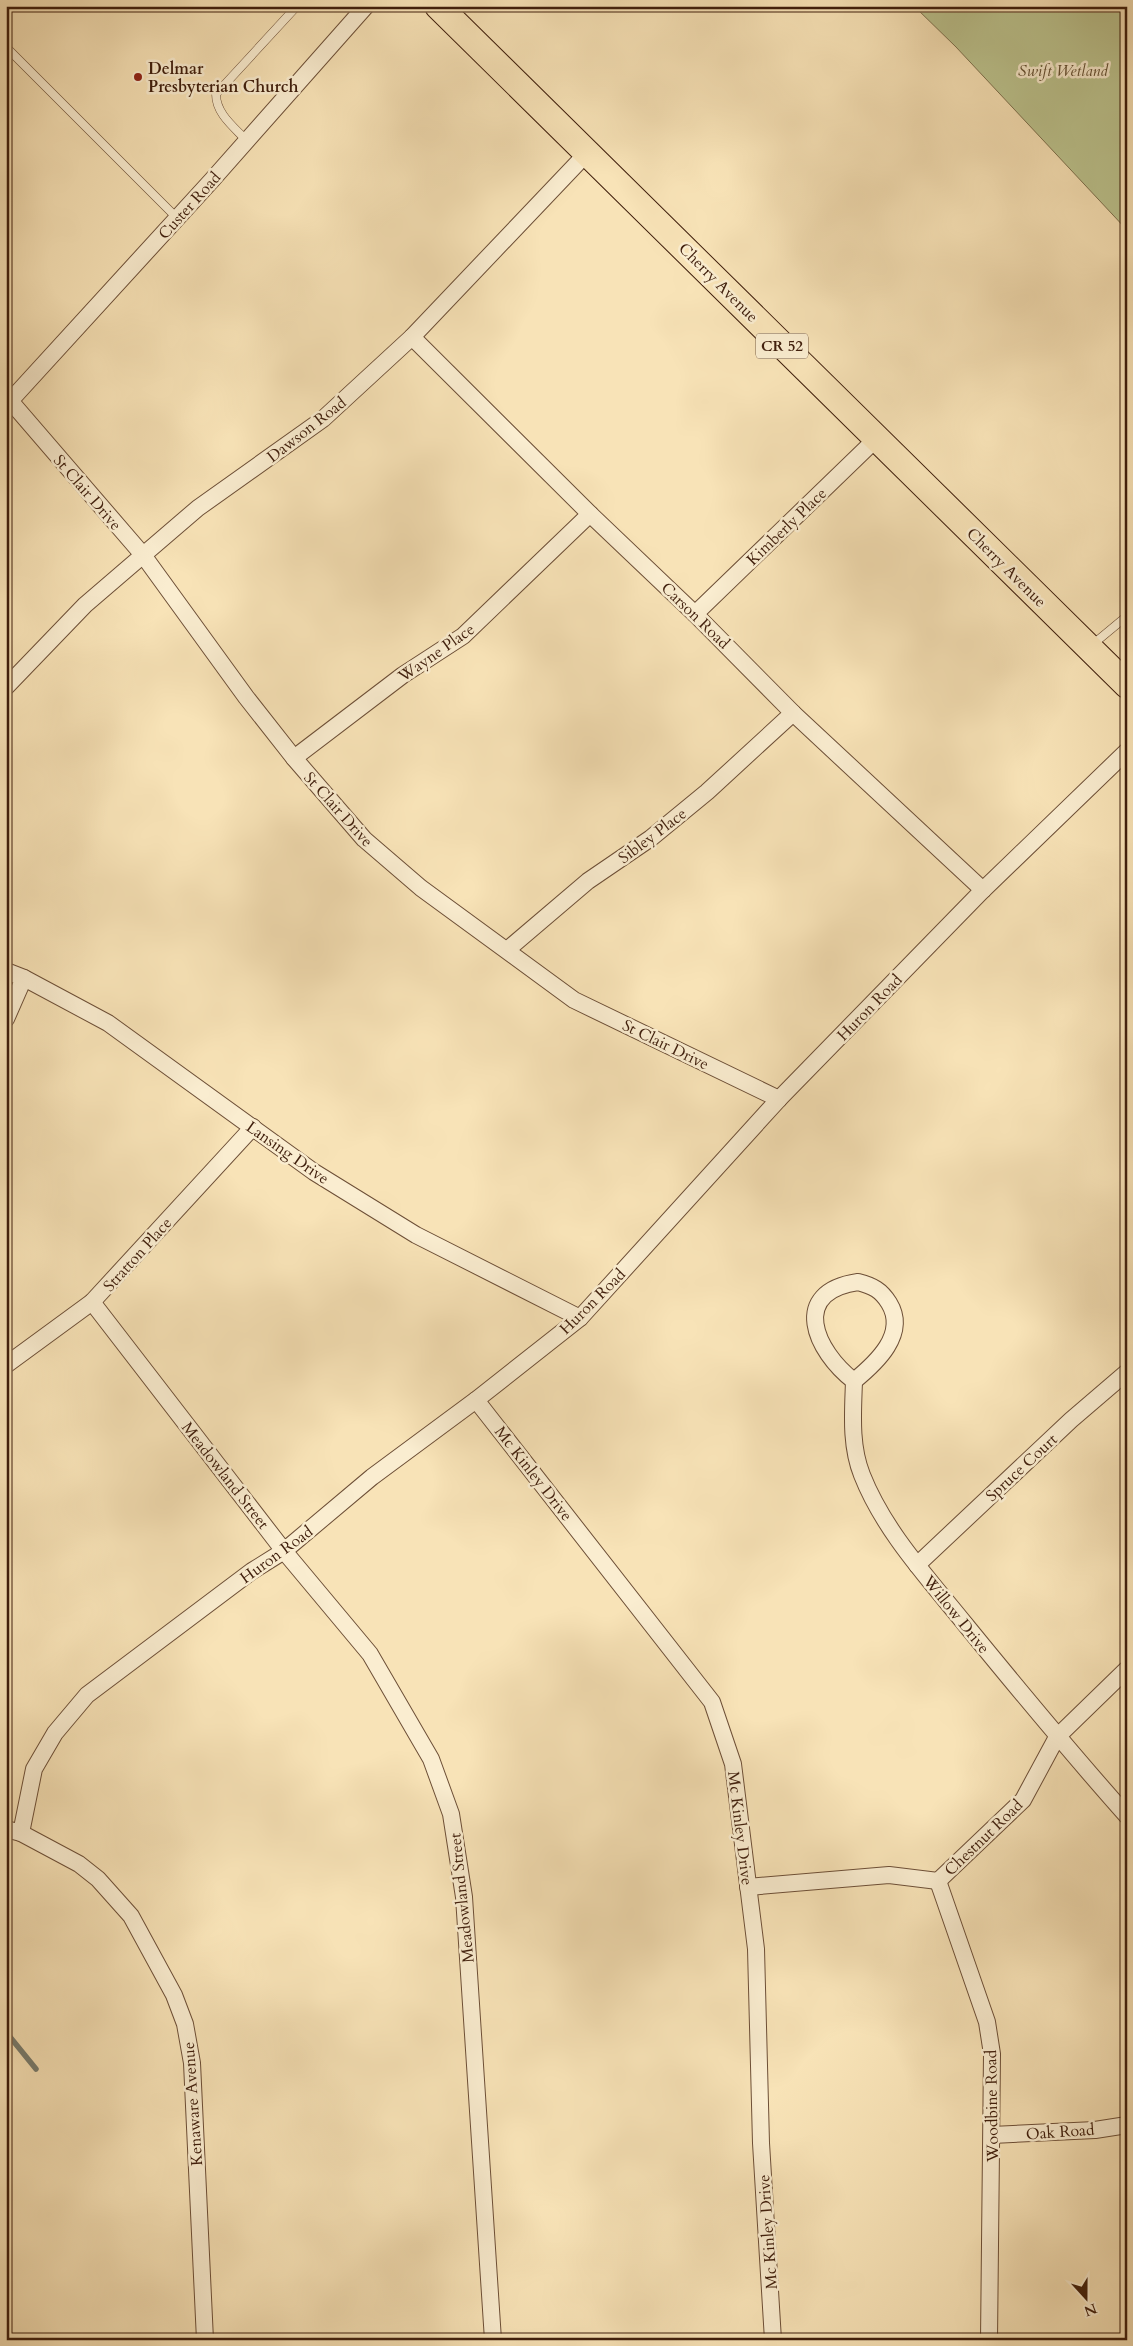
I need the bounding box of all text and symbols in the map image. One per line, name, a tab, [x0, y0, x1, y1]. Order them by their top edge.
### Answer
place label: Delmar Presbyterian Church	[148, 58, 298, 98]
park label: Swift Wetland	[1018, 60, 1109, 82]
marker: Delmar Presbyterian Church	[132, 71, 144, 83]
street label: Custer Road	[153, 167, 226, 244]
street label: Cherry Avenue	[674, 238, 763, 327]
road number: CR 52	[756, 334, 808, 358]
street label: Dawson Road	[262, 391, 351, 468]
street label: St Clair Drive	[48, 450, 126, 535]
street label: Kimberly Place	[742, 483, 832, 571]
street label: Cherry Avenue	[962, 523, 1051, 612]
street label: Carson Road	[656, 577, 735, 654]
street label: Wayne Place	[393, 618, 479, 688]
street label: St Clair Drive	[299, 767, 378, 852]
street label: Sibley Place	[614, 803, 691, 869]
street label: Huron Road	[832, 969, 908, 1046]
street label: St Clair Drive	[619, 1014, 713, 1075]
street label: Lansing Drive	[242, 1116, 333, 1190]
street label: Stratton Place	[98, 1213, 177, 1297]
street label: Huron Road	[555, 1263, 631, 1340]
street label: Meadowland Street	[176, 1417, 274, 1534]
street label: Mc Kinley Drive	[489, 1422, 577, 1526]
street label: Spruce Court	[981, 1429, 1062, 1507]
street label: Huron Road	[236, 1521, 318, 1589]
street label: Willow Drive	[917, 1570, 995, 1658]
street label: Mc Kinley Drive	[722, 1770, 758, 1887]
street label: Chestnut Road	[940, 1794, 1028, 1881]
street label: Meadowland Street	[444, 1832, 480, 1964]
street label: Kenaware Avenue	[178, 2041, 208, 2167]
street label: Woodbine Road	[980, 2049, 1004, 2163]
street label: Oak Road	[1025, 2119, 1096, 2145]
street label: Mc Kinley Drive	[753, 2174, 783, 2290]
north arrow	[1060, 2274, 1110, 2324]
text: N	[1081, 2299, 1100, 2321]

